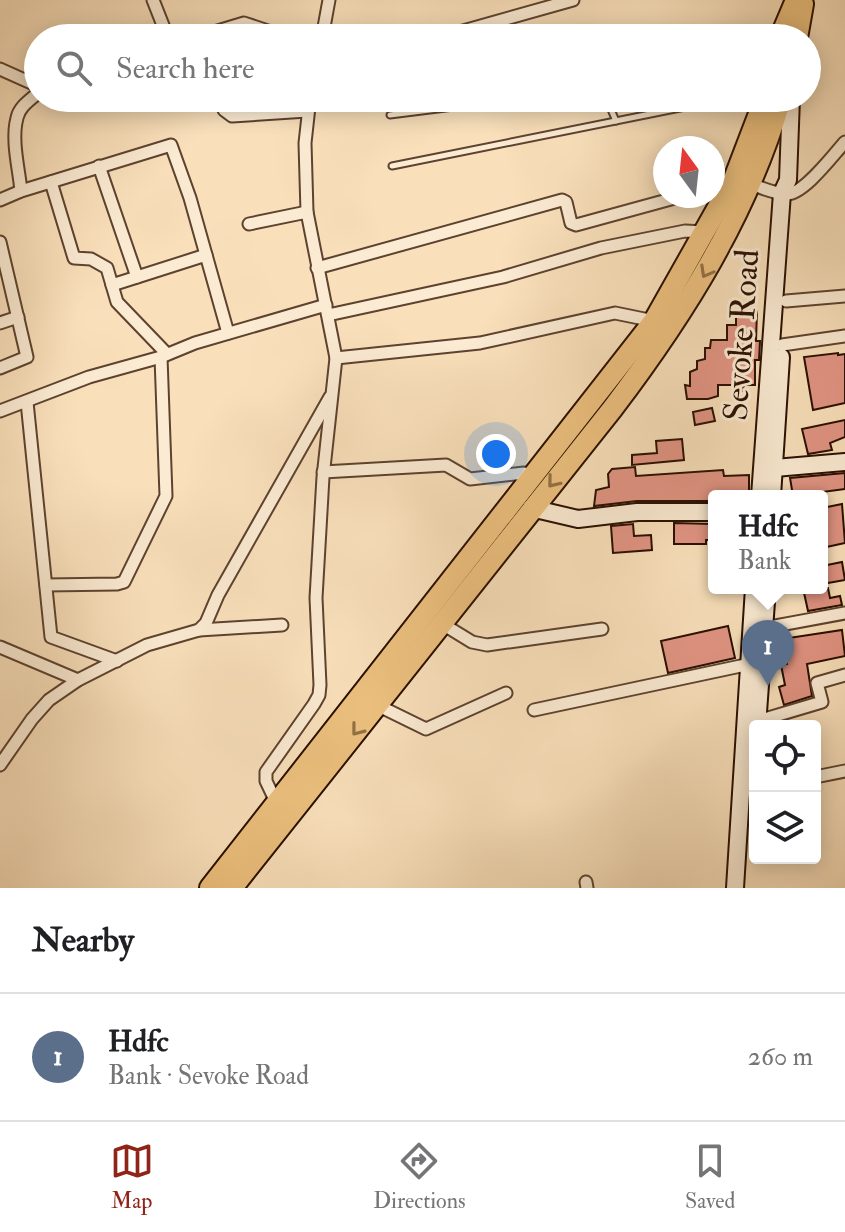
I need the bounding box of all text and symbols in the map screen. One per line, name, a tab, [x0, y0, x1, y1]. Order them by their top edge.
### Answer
search box	[24, 24, 821, 112]
icon: search	[52, 46, 96, 90]
text: Search here	[116, 50, 255, 87]
north arrow	[653, 136, 725, 208]
street label: Sevoke Road	[715, 247, 769, 422]
one-way arrow	[700, 263, 715, 278]
your location	[476, 434, 516, 474]
one-way arrow	[548, 472, 563, 487]
popup	[708, 490, 828, 594]
text: Hdfc	[738, 508, 798, 545]
text: Bank	[738, 545, 791, 577]
pin: 1	[742, 620, 794, 686]
map controls	[749, 720, 821, 864]
button: locate	[749, 720, 821, 792]
one-way arrow	[352, 721, 367, 735]
button: layers	[749, 792, 821, 864]
text: Nearby	[32, 919, 134, 962]
text: Hdfc	[108, 1023, 169, 1060]
text: 1	[53, 1041, 63, 1073]
text: 260 m	[748, 1041, 813, 1073]
text: Bank · Sevoke Road	[108, 1060, 309, 1092]
tab: Map	[110, 1139, 154, 1215]
tab: Directions	[373, 1139, 466, 1215]
tab: Saved	[685, 1139, 735, 1215]

